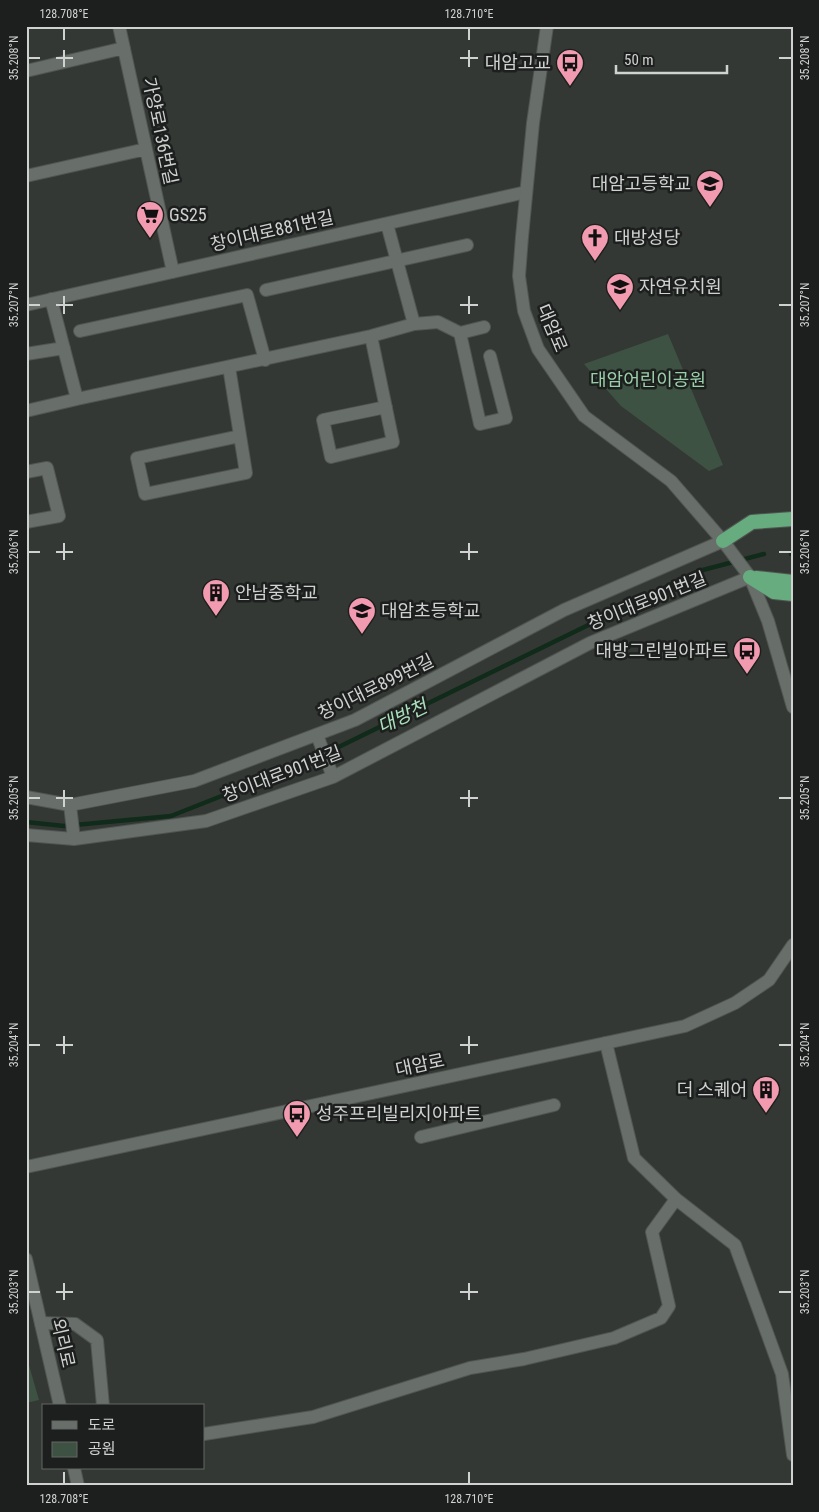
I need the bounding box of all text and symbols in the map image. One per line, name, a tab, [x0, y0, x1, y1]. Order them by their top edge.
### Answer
text: 128.708°E	[39, 7, 89, 21]
text: 128.710°E	[444, 7, 494, 21]
text: 35.208°N	[7, 36, 21, 80]
text: 35.208°N	[798, 36, 812, 80]
scale bar	[616, 42, 728, 74]
bus stop icon: 대암고교	[555, 48, 585, 87]
text: 50 m	[624, 51, 654, 69]
place label: 대암고교	[485, 52, 551, 73]
street label: 가양로136번길	[139, 75, 182, 187]
school or university icon: 대암고등학교	[695, 169, 725, 208]
place label: 대암고등학교	[592, 173, 691, 194]
supermarket icon: GS25	[135, 200, 165, 239]
place label: GS25	[169, 204, 207, 225]
street label: 창이대로881번길	[208, 206, 336, 255]
church icon: 대방성당	[580, 223, 610, 262]
place label: 대방성당	[614, 227, 680, 248]
school or university icon: 자연유치원	[605, 272, 635, 311]
place label: 자연유치원	[639, 276, 722, 297]
text: 35.207°N	[7, 283, 21, 327]
text: 35.207°N	[798, 283, 812, 327]
street label: 대암로	[533, 301, 572, 355]
park label: 대암어린이공원	[590, 369, 706, 390]
text: 35.206°N	[7, 530, 21, 574]
text: 35.206°N	[798, 530, 812, 574]
street label: 창이대로901번길	[584, 567, 709, 634]
building icon: 안남중학교	[201, 578, 231, 617]
place label: 안남중학교	[235, 582, 318, 603]
school or university icon: 대암초등학교	[347, 596, 377, 635]
place label: 대암초등학교	[381, 600, 480, 621]
bus stop icon: 대방그린빌아파트	[732, 636, 762, 675]
place label: 대방그린빌아파트	[596, 640, 728, 661]
street label: 창이대로899번길	[315, 649, 437, 724]
water label: 대방천	[374, 694, 432, 738]
street label: 창이대로901번길	[219, 741, 344, 806]
text: 35.205°N	[7, 776, 21, 820]
text: 35.205°N	[798, 776, 812, 820]
text: 35.204°N	[7, 1023, 21, 1067]
text: 35.204°N	[798, 1023, 812, 1067]
street label: 대암로	[393, 1049, 446, 1080]
building icon: 더 스퀘어	[751, 1075, 781, 1114]
place label: 더 스퀘어	[677, 1079, 747, 1100]
bus stop icon: 성주프리빌리지아파트	[282, 1099, 312, 1138]
place label: 성주프리빌리지아파트	[316, 1103, 482, 1124]
text: 35.203°N	[7, 1270, 21, 1314]
text: 35.203°N	[798, 1270, 812, 1314]
street label: 외리로	[48, 1316, 79, 1369]
legend	[42, 1404, 205, 1470]
text: 도로	[88, 1416, 116, 1434]
text: 공원	[88, 1440, 116, 1458]
text: 128.708°E	[39, 1492, 89, 1506]
text: 128.710°E	[444, 1492, 494, 1506]

